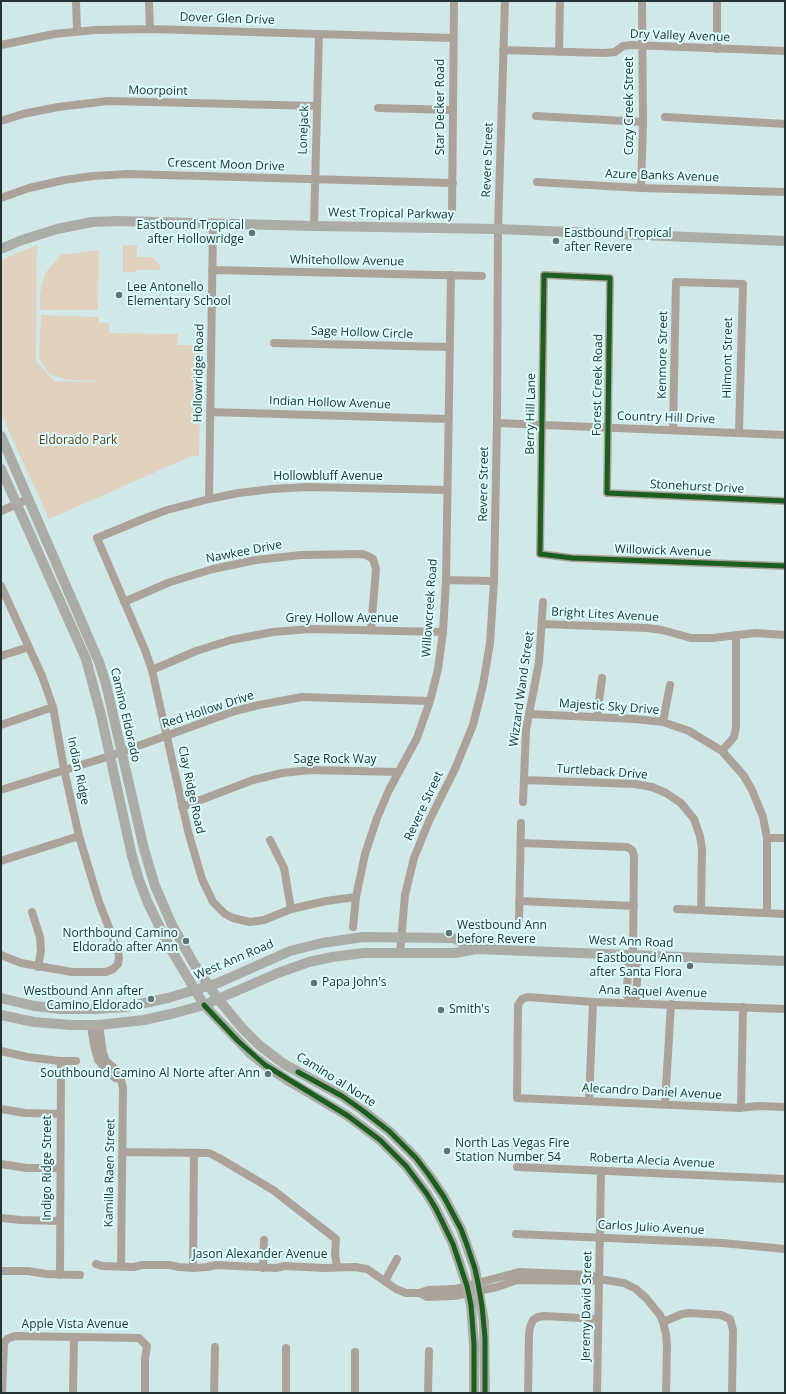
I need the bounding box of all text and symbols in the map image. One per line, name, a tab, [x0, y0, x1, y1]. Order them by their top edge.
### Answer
street label: Dover Glen Drive	[179, 10, 275, 28]
street label: Dry Valley Avenue	[630, 27, 730, 45]
street label: Cozy Creek Street	[623, 57, 637, 155]
street label: Star Decker Road	[434, 59, 448, 155]
street label: Moorpoint	[128, 83, 188, 99]
street label: Lonejack	[296, 105, 312, 155]
street label: Revere Street	[479, 122, 497, 198]
street label: Crescent Moon Drive	[167, 156, 285, 174]
street label: Azure Banks Avenue	[605, 167, 719, 185]
street label: West Tropical Parkway	[328, 206, 454, 222]
place label: Eastbound Tropical after Hollowridge	[136, 219, 244, 247]
place label: Eastbound Tropical after Revere	[564, 227, 672, 255]
marker: Eastbound Tropical after Hollowridge	[247, 228, 257, 238]
marker: Eastbound Tropical after Revere	[551, 236, 561, 246]
street label: Whitehollow Avenue	[290, 253, 404, 269]
place label: Lee Antonello Elementary School	[127, 281, 231, 309]
marker: Lee Antonello Elementary School	[114, 290, 124, 300]
street label: Kenmore Street	[655, 311, 671, 399]
street label: Hilmont Street	[720, 317, 736, 399]
street label: Hollowridge Road	[191, 323, 207, 423]
street label: Sage Hollow Circle	[311, 324, 413, 342]
street label: Forest Creek Road	[590, 334, 606, 436]
street label: Berry Hill Lane	[523, 373, 539, 455]
street label: Indian Hollow Avenue	[269, 394, 391, 412]
street label: Country Hill Drive	[617, 409, 715, 427]
park label: Eldorado Park	[39, 434, 117, 448]
street label: Revere Street	[476, 446, 492, 522]
street label: Hollowbluff Avenue	[273, 470, 383, 484]
street label: Stonehurst Drive	[650, 477, 744, 497]
street label: Nawkee Drive	[205, 538, 283, 566]
street label: Willowick Avenue	[614, 542, 712, 560]
street label: Willowcreek Road	[419, 558, 441, 658]
street label: Bright Lites Avenue	[551, 605, 659, 625]
street label: Grey Hollow Avenue	[285, 612, 399, 626]
street label: Wizzard Wand Street	[507, 630, 537, 748]
street label: Camino Eldorado	[107, 666, 143, 764]
street label: Red Hollow Drive	[160, 688, 256, 732]
street label: Majestic Sky Drive	[558, 696, 660, 718]
street label: Indian Ridge	[64, 736, 92, 806]
street label: Clay Ridge Road	[175, 745, 207, 835]
street label: Sage Rock Way	[293, 753, 377, 767]
street label: Turtleback Drive	[556, 762, 648, 782]
street label: Revere Street	[402, 769, 446, 843]
place label: Westbound Ann before Revere	[457, 919, 547, 947]
place label: Northbound Camino Eldorado after Ann	[63, 927, 178, 955]
marker: Westbound Ann before Revere	[444, 928, 454, 938]
street label: West Ann Road	[588, 933, 674, 951]
marker: Northbound Camino Eldorado after Ann	[181, 936, 191, 946]
street label: West Ann Road	[192, 937, 276, 983]
place label: Eastbound Ann after Santa Flora	[590, 952, 682, 980]
marker: Eastbound Ann after Santa Flora	[685, 961, 695, 971]
place label: Papa John's	[322, 976, 387, 990]
marker: Papa John's	[309, 978, 319, 988]
street label: Ana Raquel Avenue	[599, 983, 707, 1001]
place label: Westbound Ann after Camino Eldorado	[23, 985, 143, 1013]
marker: Westbound Ann after Camino Eldorado	[146, 994, 156, 1004]
place label: Smith's	[449, 1003, 490, 1017]
marker: Smith's	[436, 1005, 446, 1015]
street label: Camino al Norte	[294, 1050, 378, 1110]
place label: Southbound Camino Al Norte after Ann	[40, 1067, 260, 1081]
marker: Southbound Camino Al Norte after Ann	[263, 1069, 273, 1079]
street label: Alecandro Daniel Avenue	[582, 1081, 722, 1103]
street label: Indigo Ridge Street	[41, 1115, 55, 1221]
street label: Kamilla Raen Street	[102, 1118, 118, 1228]
place label: North Las Vegas Fire Station Number 54	[455, 1137, 569, 1165]
marker: North Las Vegas Fire Station Number 54	[442, 1146, 452, 1156]
street label: Roberta Alecia Avenue	[589, 1151, 715, 1171]
street label: Carlos Julio Avenue	[597, 1218, 705, 1238]
street label: Jason Alexander Avenue	[193, 1248, 327, 1262]
street label: Jeremy David Street	[579, 1251, 595, 1361]
street label: Apple Vista Avenue	[22, 1318, 128, 1332]

